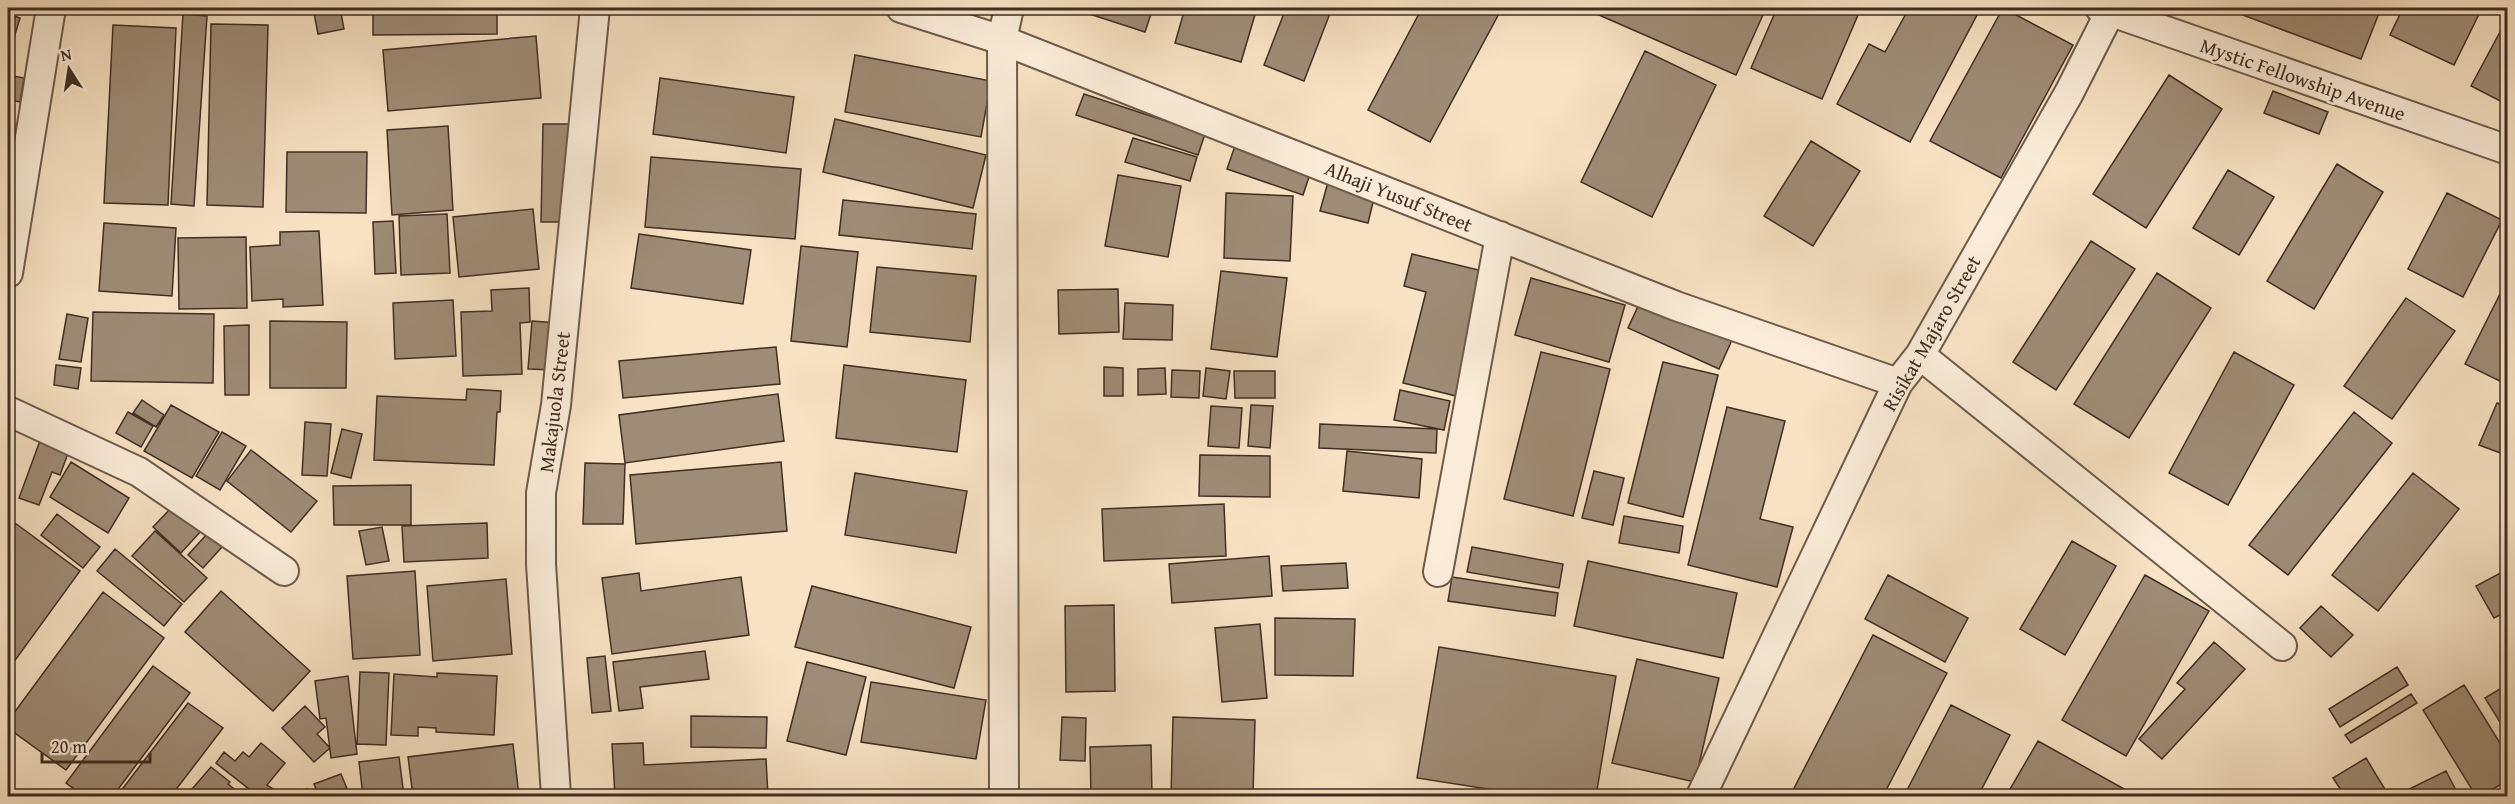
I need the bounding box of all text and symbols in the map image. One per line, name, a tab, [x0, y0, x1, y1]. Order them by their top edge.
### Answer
street label: Mystic Fellowship Avenue	[2196, 30, 2410, 128]
north arrow	[39, 39, 99, 99]
text: N	[58, 41, 74, 67]
street label: Alhaji Yusuf Street	[1321, 153, 1477, 239]
street label: Risikat Majaro Street	[1875, 250, 1987, 416]
street label: Makajuola Street	[531, 330, 577, 474]
scale bar	[42, 726, 150, 764]
text: 20 m	[51, 733, 87, 760]

